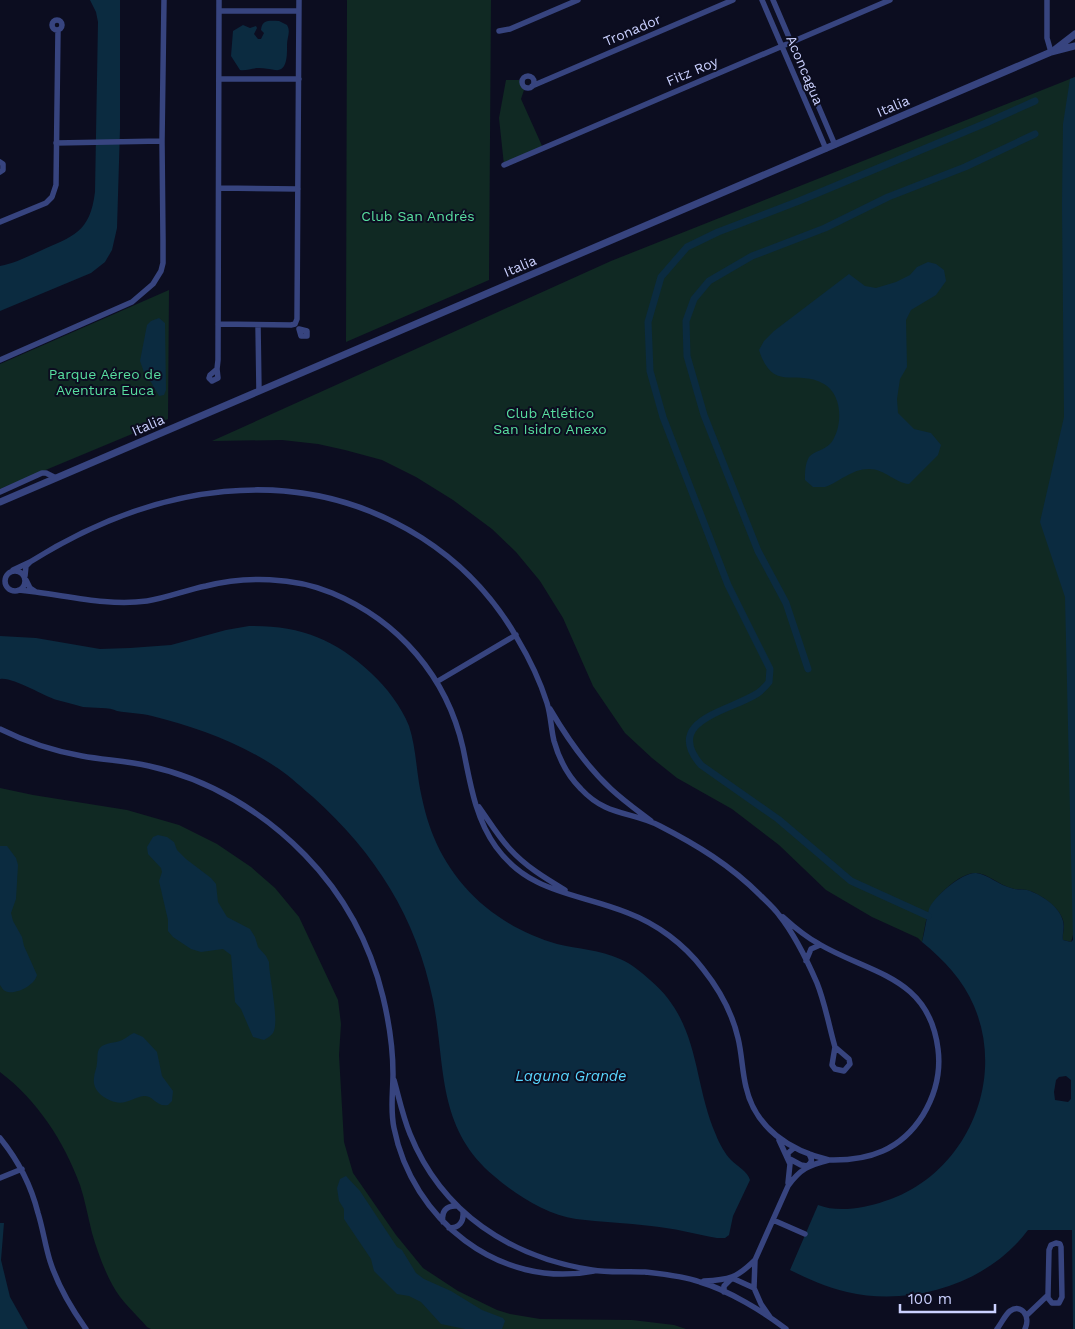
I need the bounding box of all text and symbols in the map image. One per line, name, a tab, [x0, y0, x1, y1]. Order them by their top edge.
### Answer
street label: Tronador	[601, 11, 663, 49]
street label: Aconcagua	[783, 33, 827, 107]
street label: Fitz Roy	[664, 53, 721, 89]
street label: Italia	[874, 92, 912, 120]
park label: Club San Andrés	[361, 208, 475, 224]
street label: Italia	[501, 252, 539, 280]
park label: Parque Aéreo de Aventura Euca	[49, 366, 161, 398]
park label: Club Atlético San Isidro Anexo	[493, 405, 607, 437]
street label: Italia	[129, 411, 167, 439]
water label: Laguna Grande	[515, 1067, 627, 1085]
scale bar	[900, 1282, 995, 1314]
text: 100 m	[908, 1290, 952, 1308]

